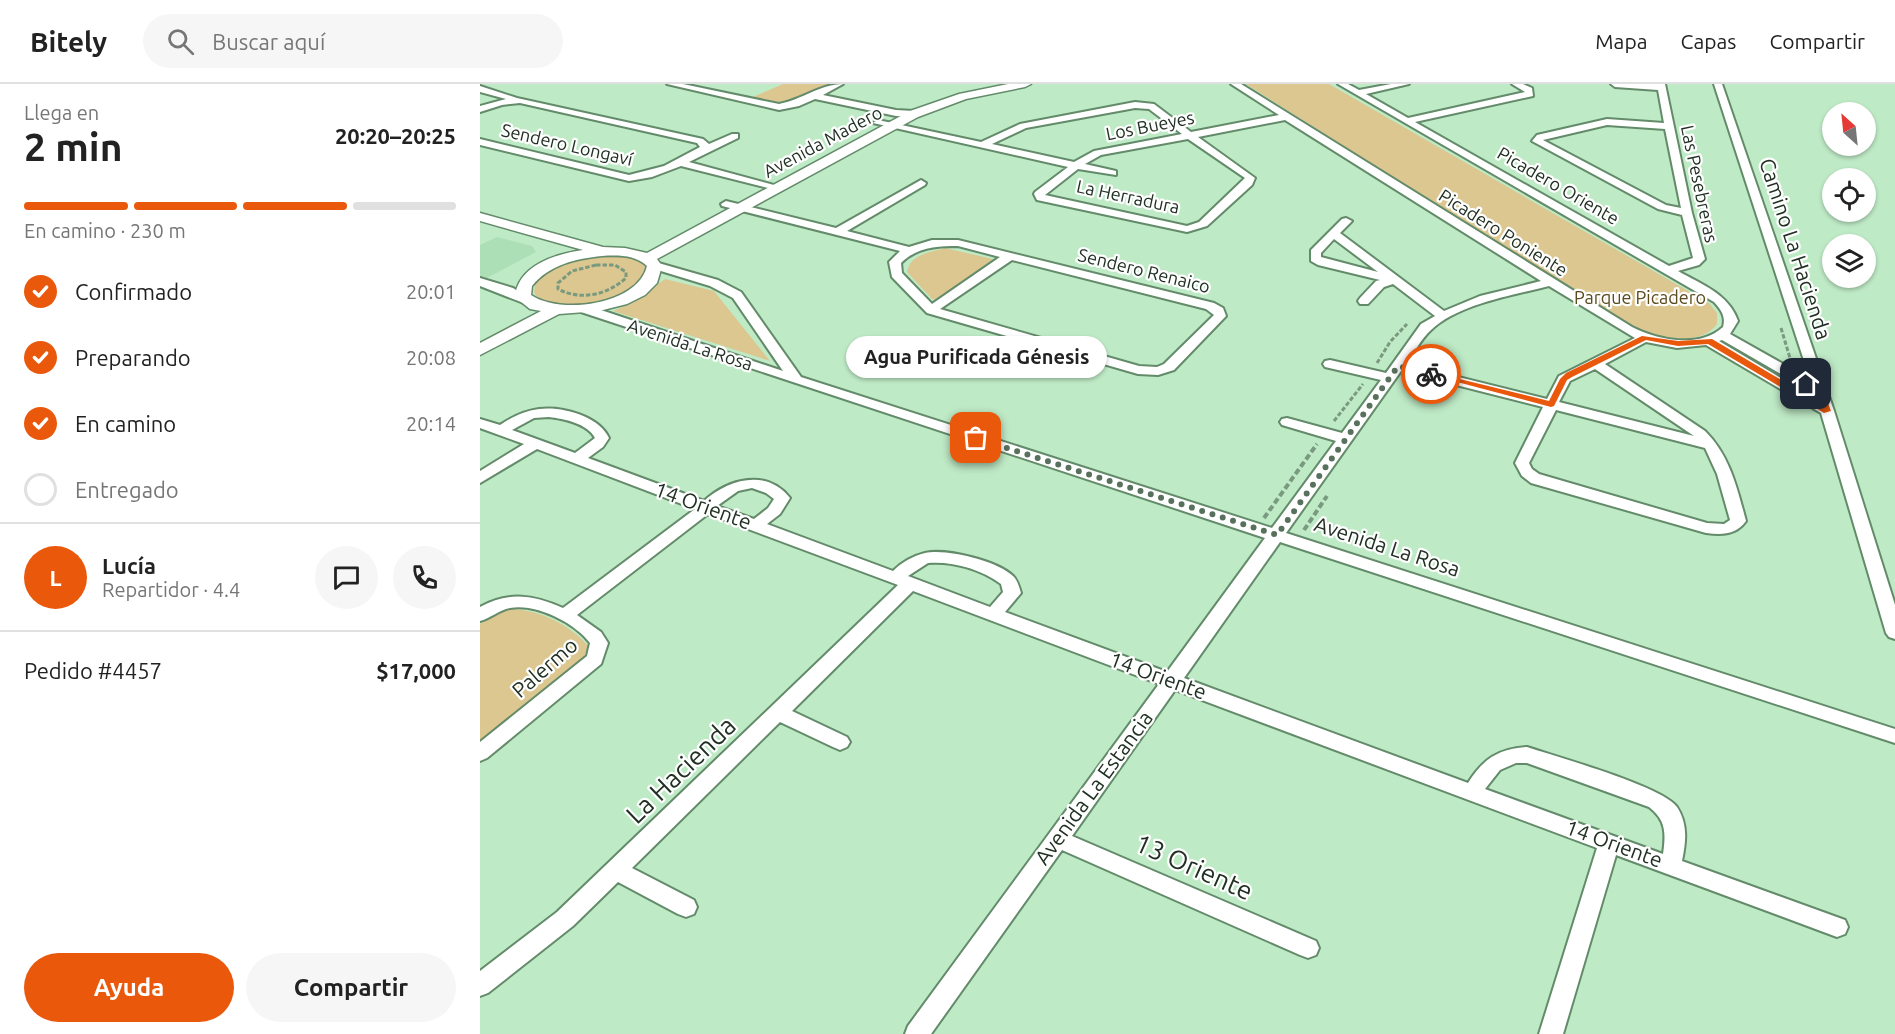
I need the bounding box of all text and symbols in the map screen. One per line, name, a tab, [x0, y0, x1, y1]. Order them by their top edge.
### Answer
search box	[143, 14, 563, 68]
icon: search	[164, 25, 197, 58]
text: Bitely	[30, 26, 107, 57]
text: Buscar aquí	[212, 29, 325, 54]
text: Mapa	[1595, 29, 1647, 53]
text: Capas	[1680, 29, 1736, 53]
text: Compartir	[1769, 29, 1865, 53]
text: Llega en	[24, 101, 99, 124]
street label: Avenida Madero	[760, 101, 885, 181]
north arrow	[1822, 102, 1876, 156]
map controls	[1822, 102, 1876, 288]
street label: Los Bueyes	[1104, 107, 1196, 143]
street label: Sendero Longaví	[500, 119, 636, 169]
text: 20:20–20:25	[335, 123, 456, 148]
street label: Las Pesebreras	[1678, 123, 1722, 245]
text: 2 min	[24, 125, 123, 168]
street label: Picadero Oriente	[1494, 142, 1623, 228]
street label: Camino La Hacienda	[1755, 155, 1837, 342]
button: locate	[1822, 168, 1876, 222]
street label: La Herradura	[1075, 175, 1182, 217]
street label: Picadero Poniente	[1436, 185, 1571, 280]
text: En camino · 230 m	[24, 219, 186, 242]
button: layers	[1822, 234, 1876, 288]
street label: Sendero Renaico	[1076, 244, 1212, 296]
icon: check	[24, 275, 57, 308]
text: Confirmado	[75, 279, 192, 304]
text: 20:01	[406, 280, 456, 303]
park label: Parque Picadero	[1574, 287, 1706, 307]
street label: Avenida La Rosa	[625, 314, 755, 374]
callout: Agua Purificada Génesis	[846, 336, 1106, 378]
icon: check	[24, 341, 57, 374]
courier	[1401, 344, 1461, 404]
text: Preparando	[75, 345, 191, 370]
text: Agua Purificada Génesis	[864, 345, 1089, 368]
text: 20:08	[406, 346, 456, 369]
icon: bike	[1415, 358, 1448, 391]
pin	[1780, 358, 1831, 409]
icon: home	[1789, 367, 1822, 400]
icon: check	[24, 407, 57, 440]
text: En camino	[75, 411, 176, 436]
text: 20:14	[406, 412, 456, 435]
pin	[950, 412, 1001, 463]
icon: bag	[959, 421, 992, 454]
street label: 14 Oriente	[652, 476, 755, 534]
text: Entregado	[75, 477, 179, 502]
street label: Avenida La Rosa	[1311, 511, 1463, 581]
button: chat	[315, 546, 378, 609]
button: phone	[393, 546, 456, 609]
text: Lucía	[102, 553, 156, 578]
text: L	[49, 565, 62, 590]
text: Repartidor · 4.4	[102, 578, 240, 601]
street label: Palermo	[507, 632, 582, 702]
street label: 14 Oriente	[1107, 646, 1210, 704]
text: Pedido #4457	[24, 658, 162, 683]
text: $17,000	[376, 658, 456, 683]
street label: Avenida La Estancia	[1029, 706, 1157, 869]
street label: La Hacienda	[620, 710, 741, 829]
street label: 14 Oriente	[1563, 814, 1666, 872]
street label: 13 Oriente	[1131, 828, 1257, 905]
button: Ayuda	[24, 953, 234, 1022]
button: Compartir	[246, 953, 456, 1022]

